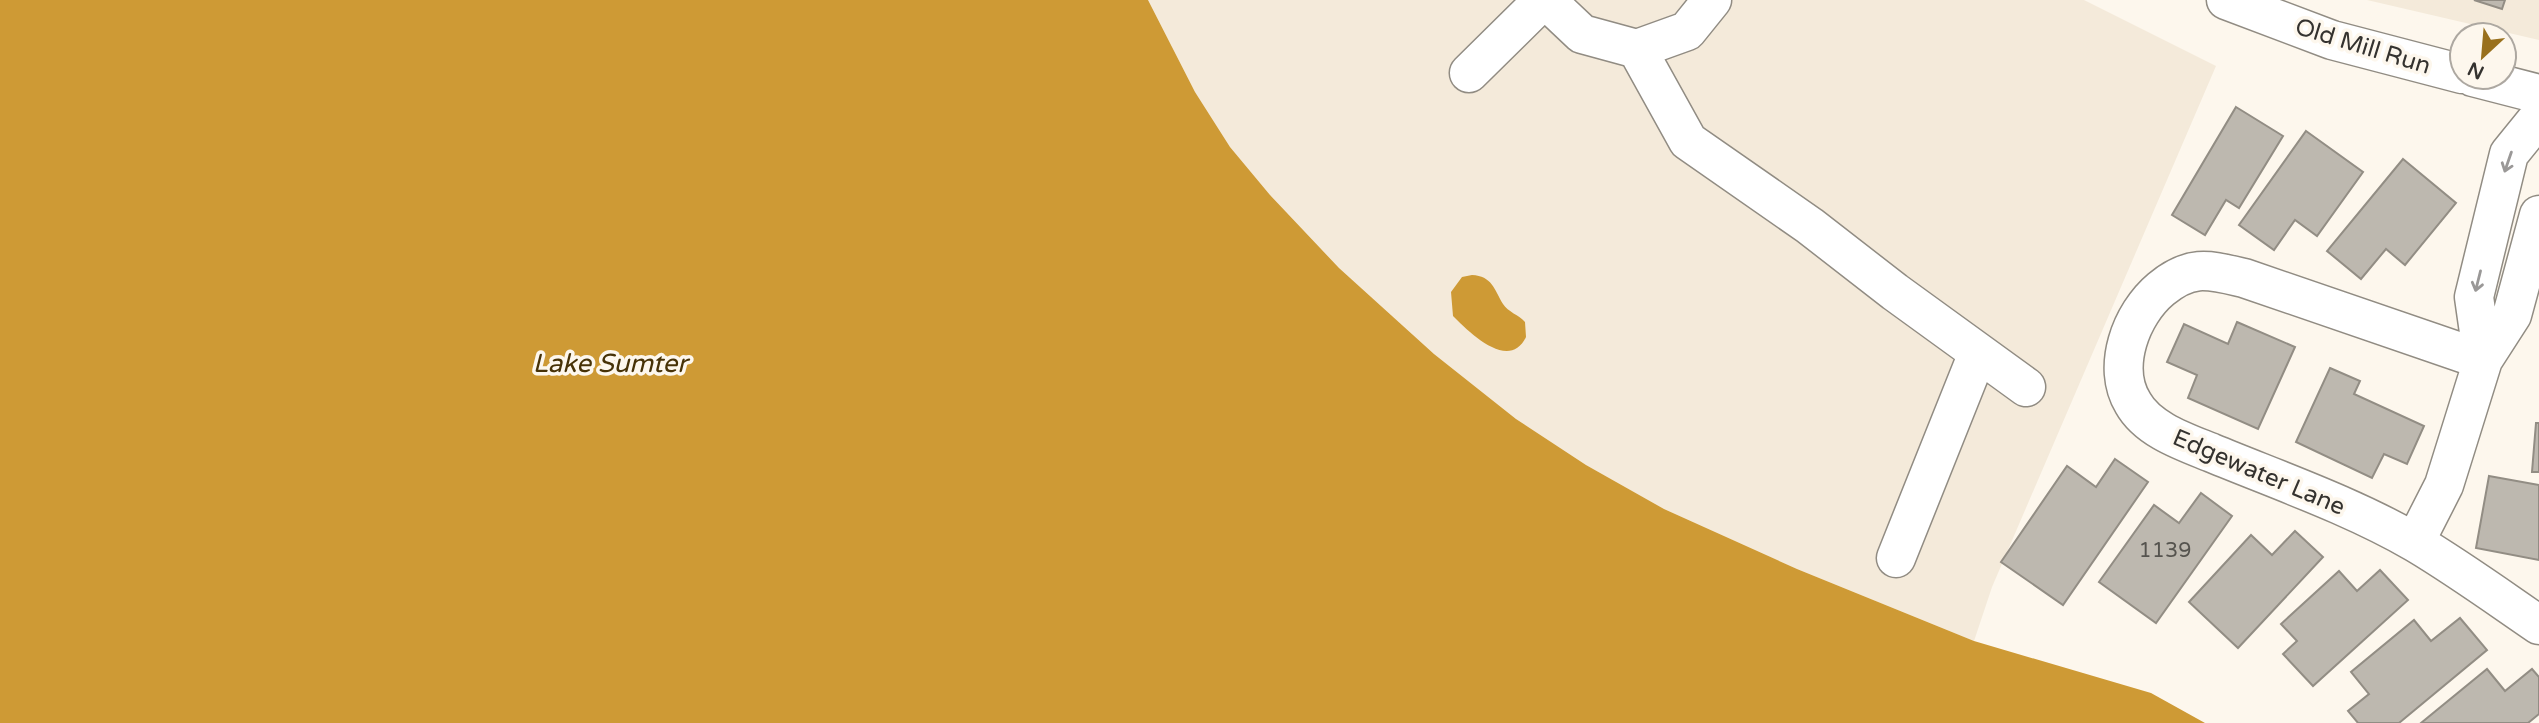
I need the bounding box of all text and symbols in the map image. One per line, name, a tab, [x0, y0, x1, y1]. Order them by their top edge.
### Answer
street label: Old Mill Run	[2292, 12, 2434, 81]
north arrow	[2448, 21, 2518, 91]
text: N	[2464, 57, 2488, 84]
one-way arrow	[2501, 150, 2513, 172]
one-way arrow	[2471, 269, 2484, 292]
water label: Lake Sumter	[533, 348, 690, 379]
street label: Edgewater Lane	[2168, 423, 2349, 522]
house number: 1139	[2139, 538, 2191, 563]

